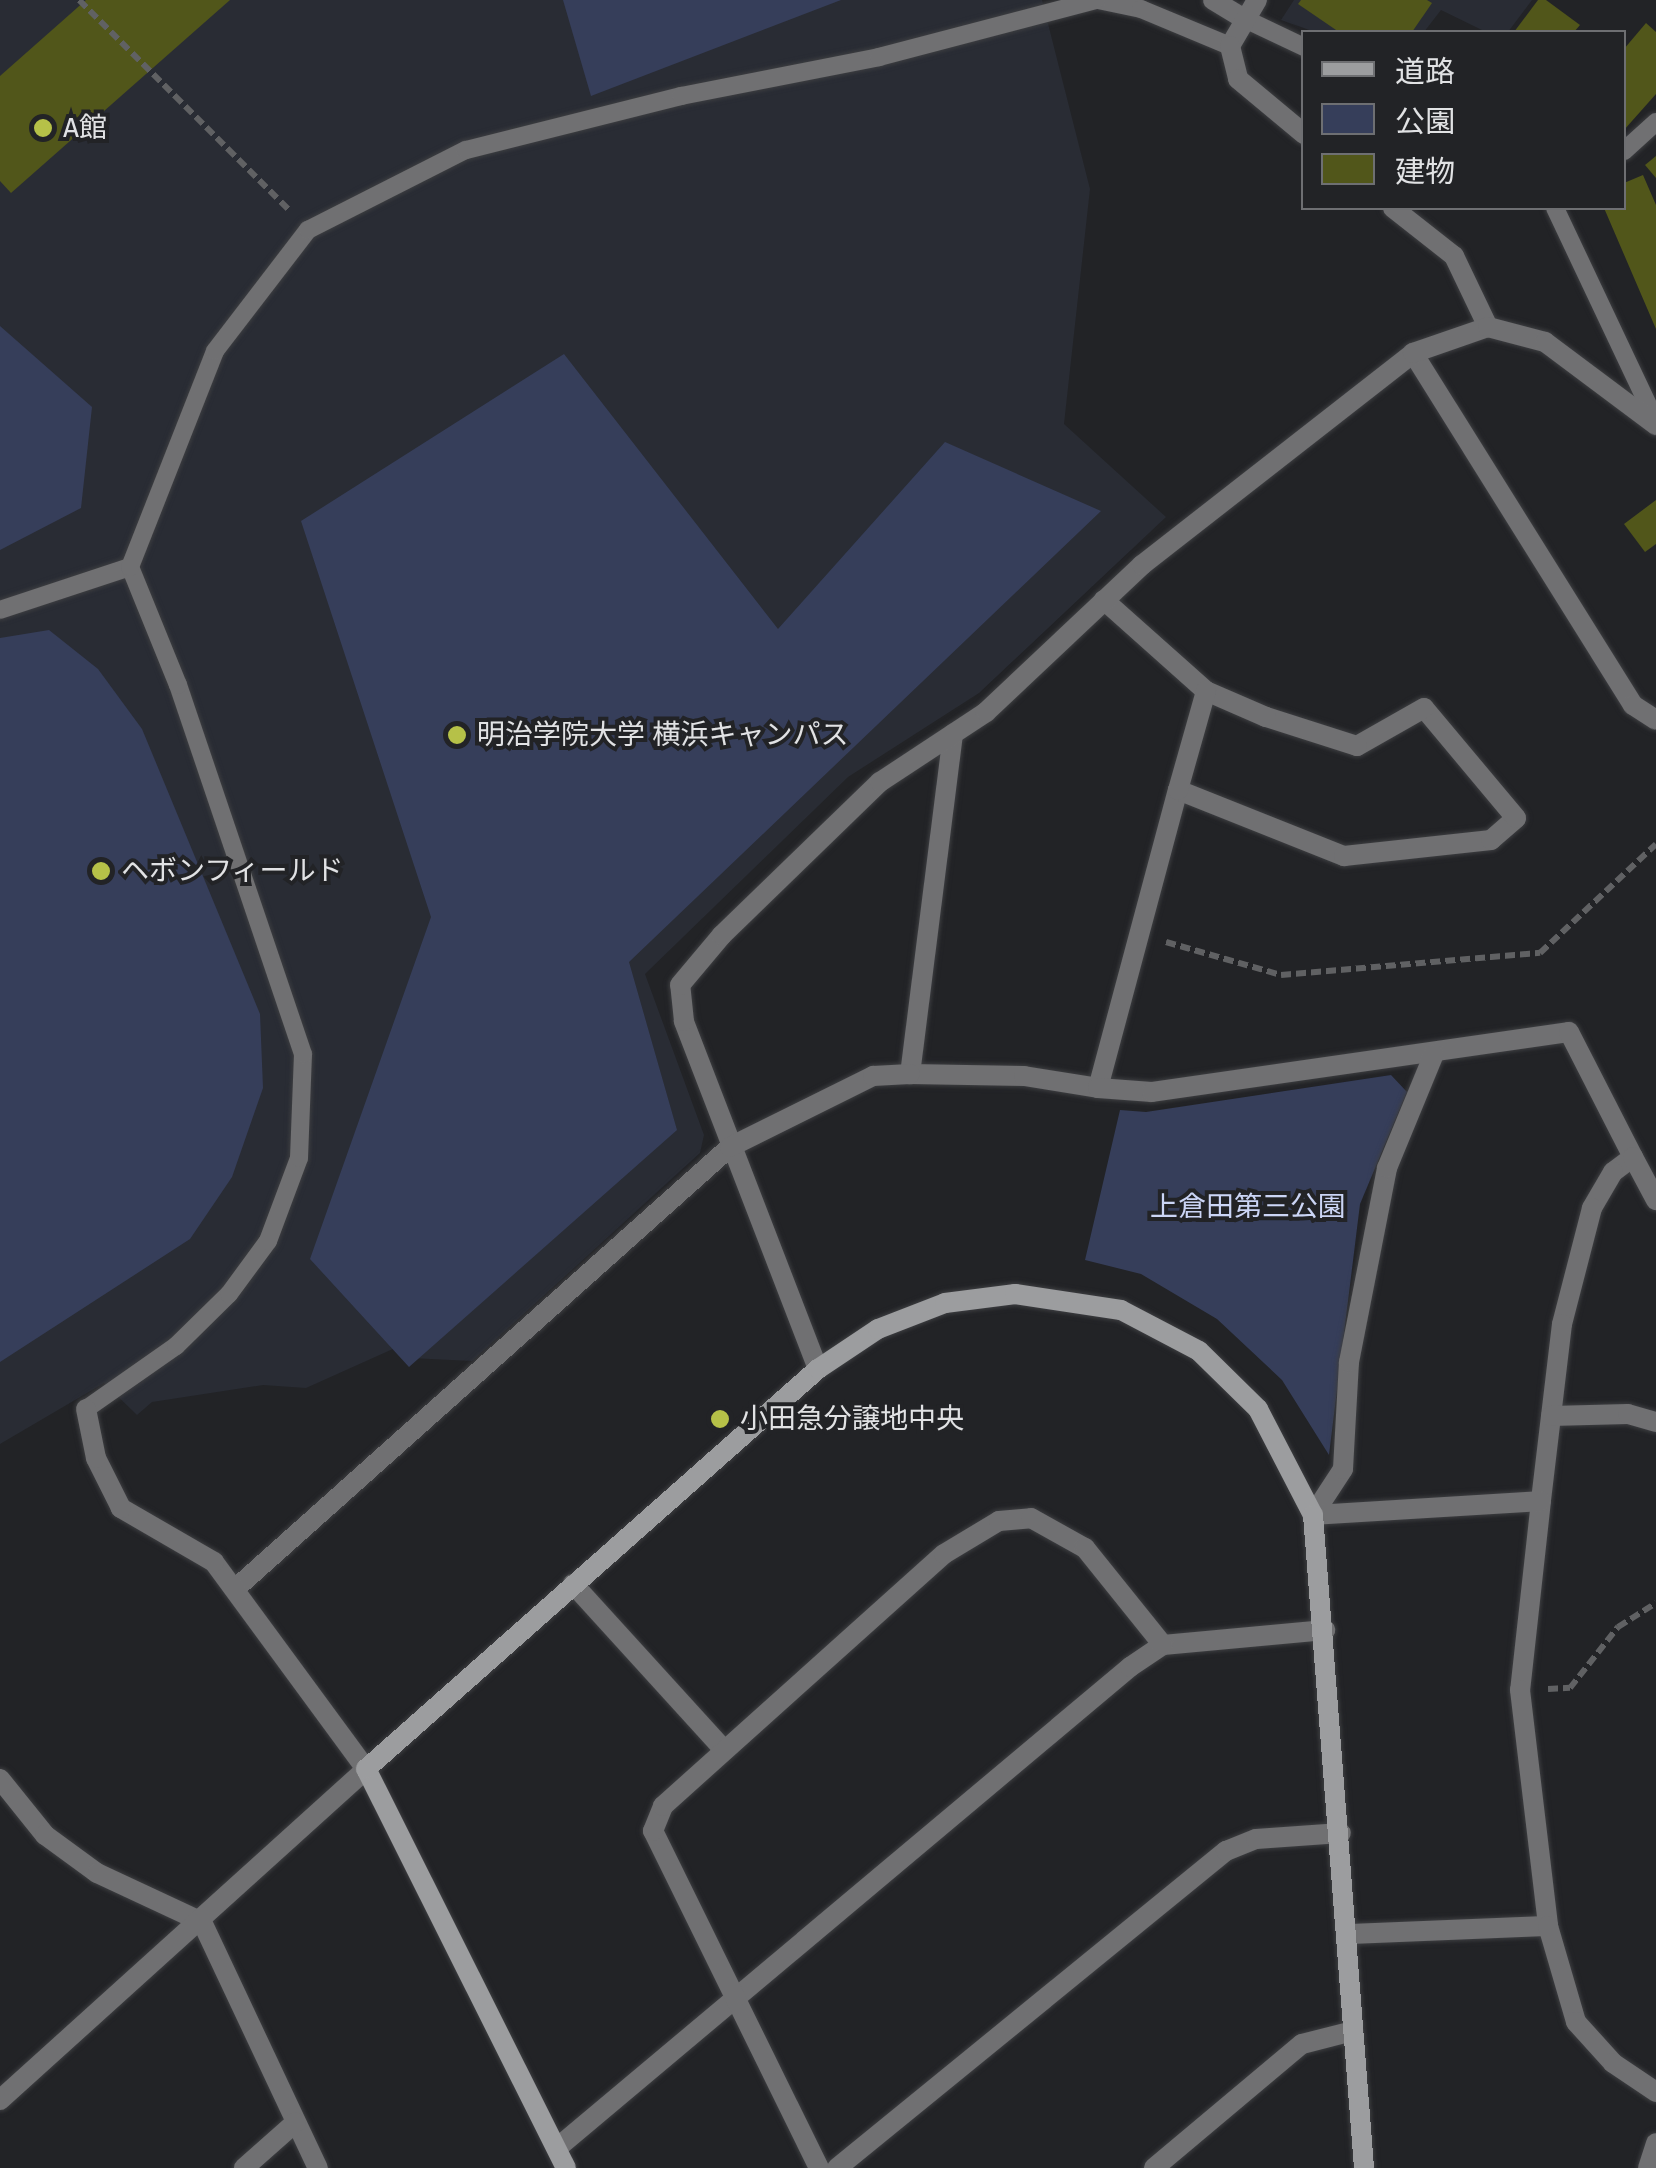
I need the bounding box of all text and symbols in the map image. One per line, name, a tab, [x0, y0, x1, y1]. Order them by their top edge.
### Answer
legend	[1301, 30, 1626, 210]
text: 道路	[1395, 54, 1455, 90]
text: 公園	[1395, 104, 1455, 140]
place label: A館	[63, 111, 107, 145]
marker: A館	[32, 117, 54, 139]
text: 建物	[1395, 154, 1455, 190]
place label: 明治学院大学 横浜キャンパス	[477, 718, 848, 752]
marker: 明治学院大学 横浜キャンパス	[446, 724, 468, 746]
place label: ヘボンフィールド	[121, 854, 345, 888]
marker: ヘボンフィールド	[90, 860, 112, 882]
park label: 上倉田第三公園	[1150, 1190, 1346, 1224]
place label: 小田急分譲地中央	[740, 1402, 964, 1436]
marker: 小田急分譲地中央	[709, 1408, 731, 1430]

